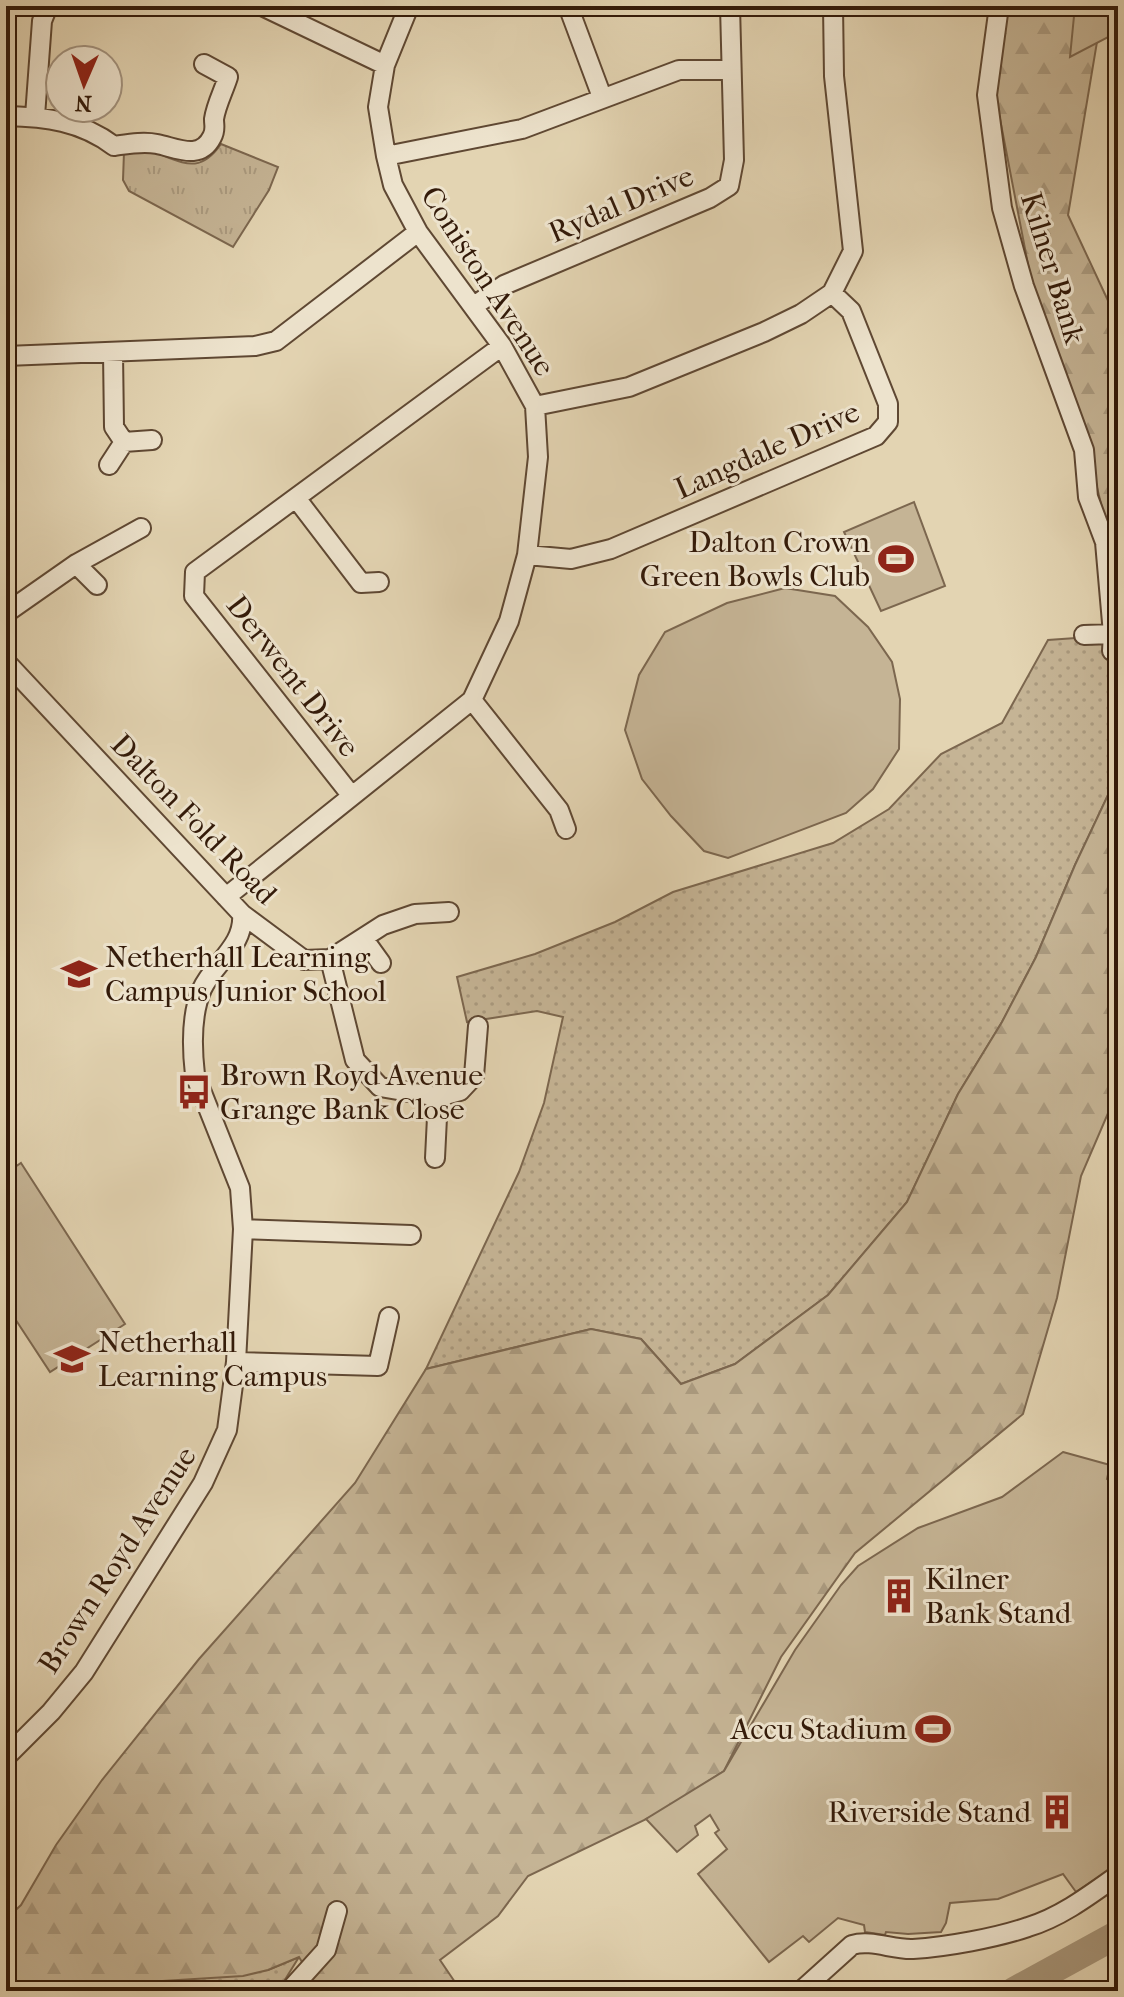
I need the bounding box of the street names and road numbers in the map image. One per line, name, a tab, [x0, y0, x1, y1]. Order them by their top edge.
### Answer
street label: Rydal Drive	[544, 158, 699, 251]
street label: Coniston Avenue	[413, 180, 562, 383]
street label: Kilner Bank	[1013, 188, 1092, 349]
street label: Langdale Drive	[670, 394, 865, 507]
street label: Derwent Drive	[219, 589, 366, 764]
street label: Dalton Fold Road	[104, 727, 284, 912]
street label: Brown Royd Avenue	[31, 1440, 204, 1680]

